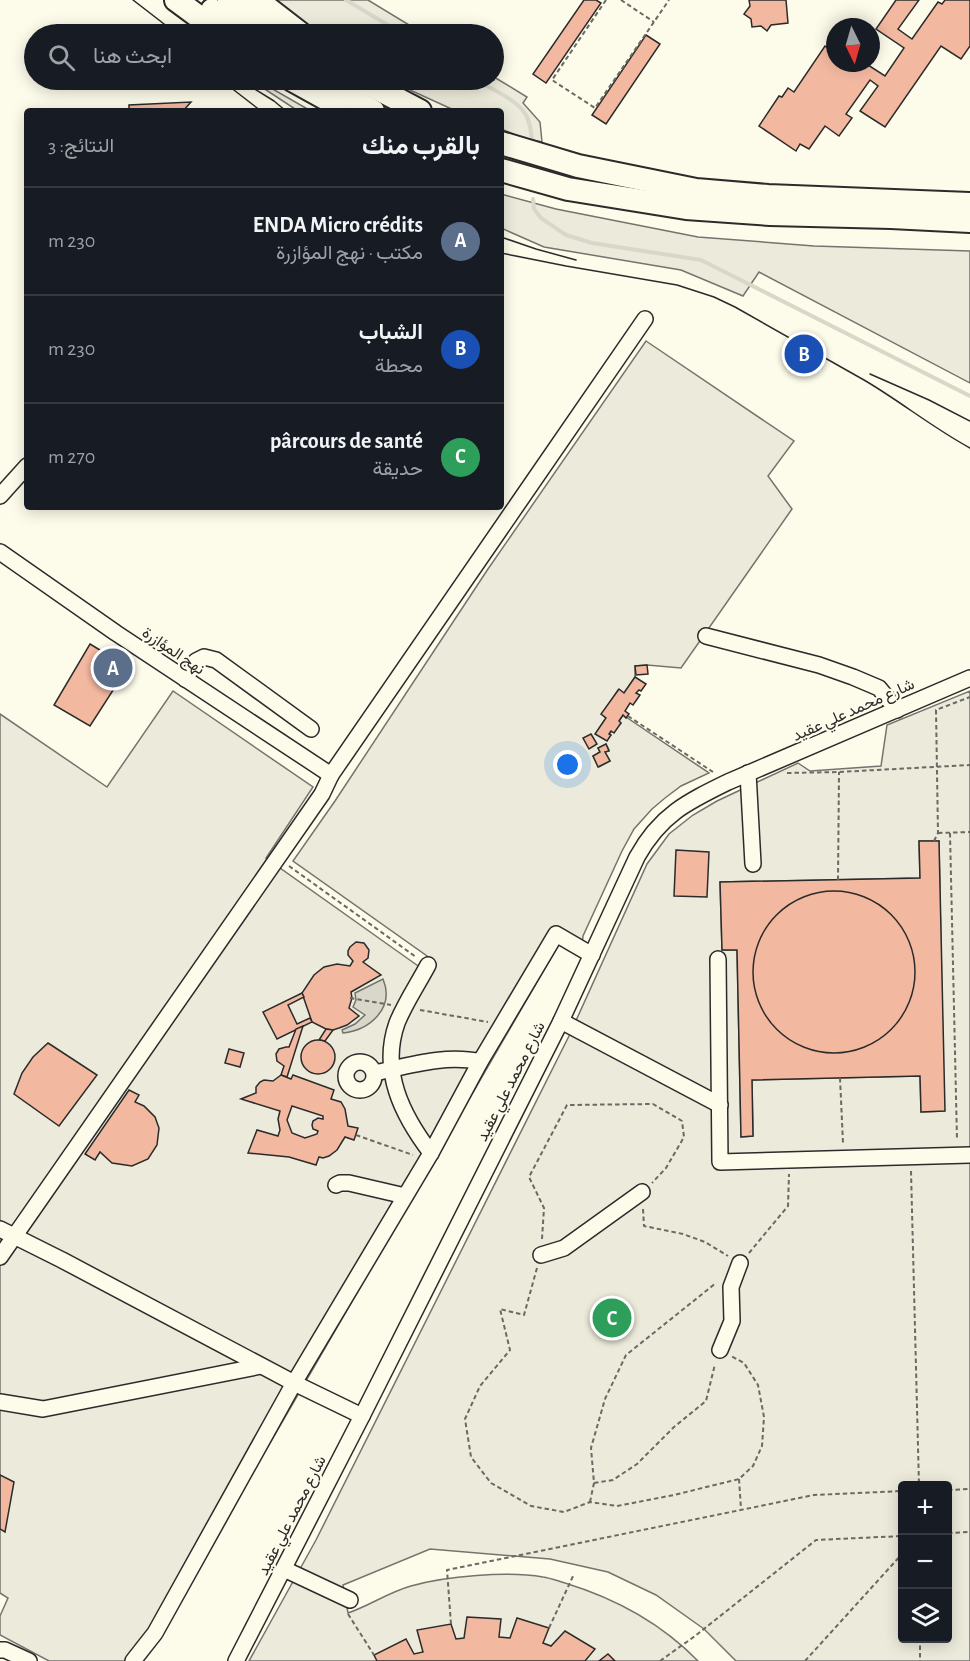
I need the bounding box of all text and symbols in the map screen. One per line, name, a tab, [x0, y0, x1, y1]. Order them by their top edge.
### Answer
north arrow	[826, 18, 880, 72]
search box	[24, 24, 504, 90]
icon: search	[45, 41, 78, 74]
text: ابحث هنا	[93, 45, 172, 67]
text: بالقرب منك	[362, 133, 480, 159]
text: النتائج: 3	[48, 136, 114, 156]
text: ENDA Micro crédits	[253, 214, 423, 236]
text: 230 m	[48, 231, 95, 251]
text: A	[455, 231, 467, 251]
text: مكتب · نهج المؤازرة	[276, 243, 423, 263]
text: الشباب	[359, 321, 423, 343]
pin: B	[784, 332, 824, 376]
text: 230 m	[48, 339, 95, 359]
text: B	[455, 339, 466, 359]
text: محطة	[375, 356, 423, 376]
text: pârcours de santé	[270, 430, 423, 452]
text: 270 m	[48, 447, 95, 467]
text: C	[455, 447, 466, 467]
text: حديقة	[372, 459, 423, 479]
street label: نهج المؤازرة	[138, 624, 208, 680]
pin: A	[94, 646, 132, 690]
street label: شارع محمد علي عقيد	[790, 676, 919, 749]
your location	[553, 750, 582, 779]
street label: شارع محمد علي عقيد	[474, 1019, 552, 1146]
pin: C	[592, 1296, 632, 1340]
street label: شارع محمد علي عقيد	[255, 1453, 333, 1580]
map controls	[898, 1481, 952, 1643]
button: +	[898, 1481, 952, 1535]
button: −	[898, 1535, 952, 1589]
button: layers	[898, 1589, 952, 1643]

